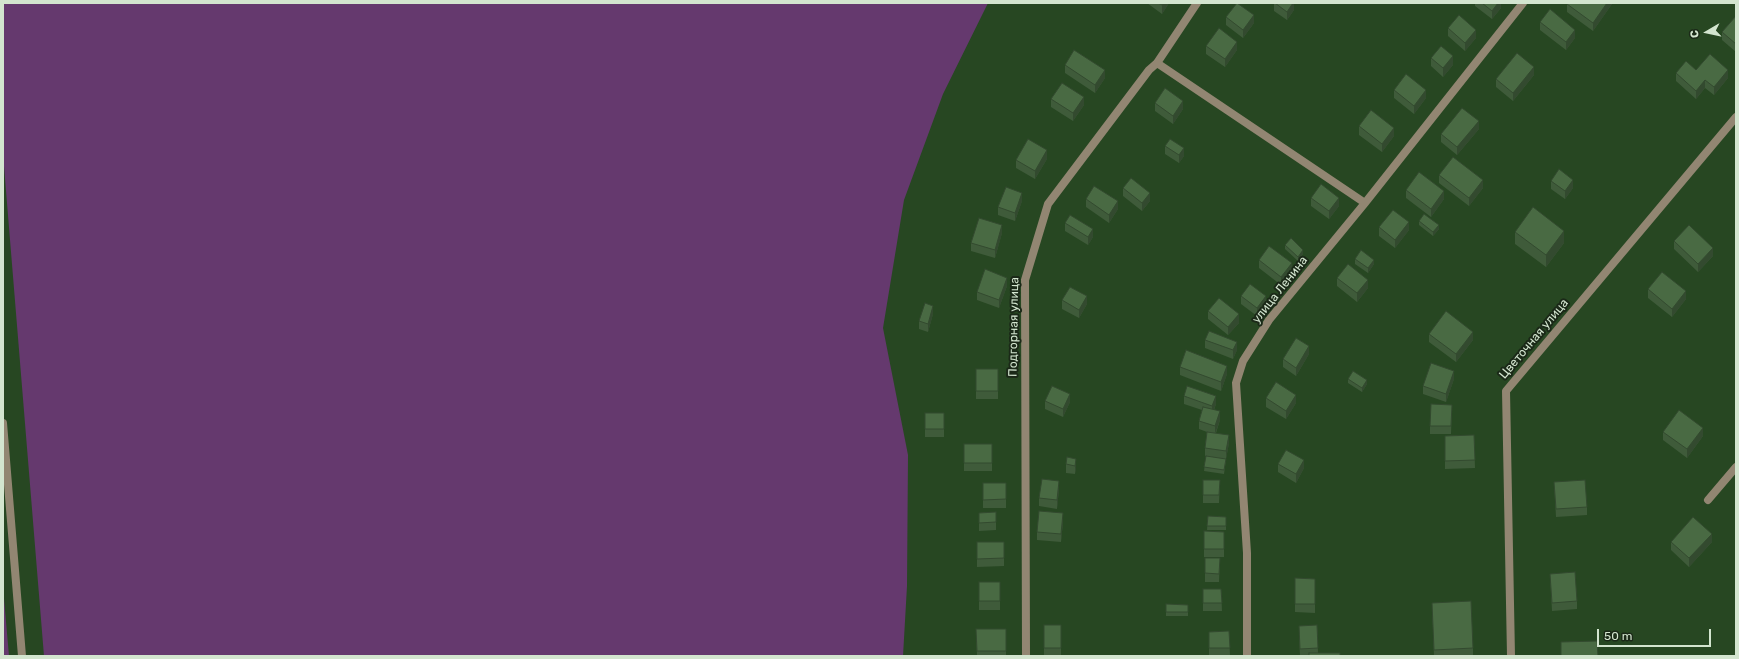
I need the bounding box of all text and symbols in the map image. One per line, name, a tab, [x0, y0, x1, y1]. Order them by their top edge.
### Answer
north arrow	[1687, 12, 1727, 52]
text: С	[1688, 29, 1702, 39]
street label: улица Ленина	[1249, 254, 1311, 326]
street label: Подгорная улица	[1006, 277, 1022, 377]
street label: Цветочная улица	[1496, 296, 1572, 382]
scale bar	[1599, 621, 1713, 647]
text: 50 m	[1604, 629, 1632, 643]

